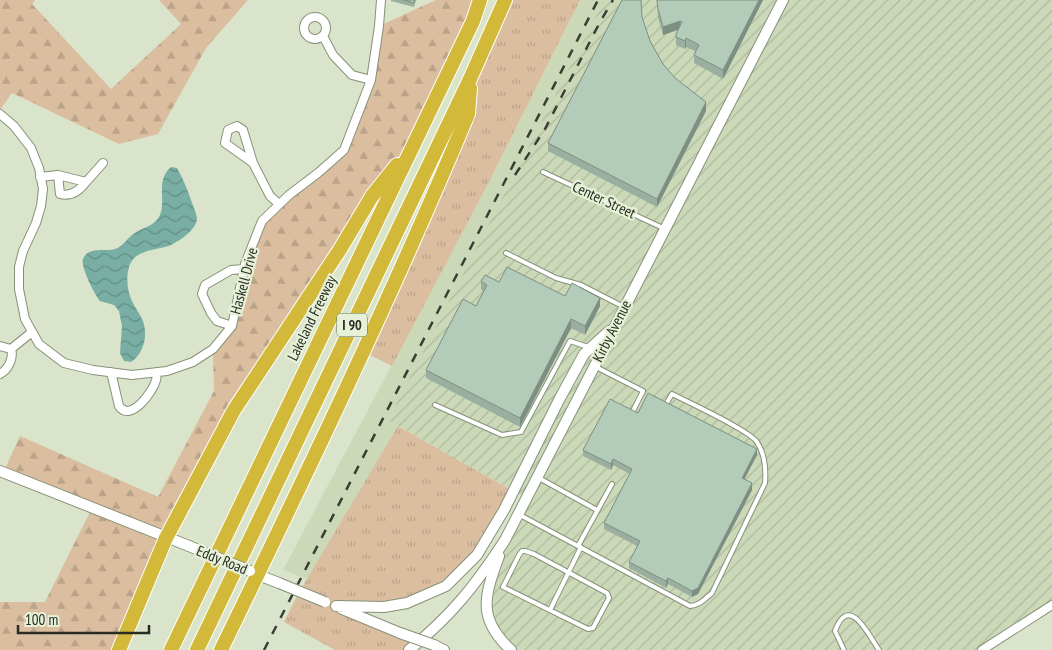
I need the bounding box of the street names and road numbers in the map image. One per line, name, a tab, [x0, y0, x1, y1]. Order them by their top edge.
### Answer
street label: Center Street	[569, 177, 639, 222]
street label: Haskell Drive	[225, 245, 262, 316]
street label: Lakeland Freeway	[283, 272, 341, 364]
street label: Kirby Avenue	[588, 297, 635, 365]
road number: I 90	[337, 314, 367, 336]
street label: Eddy Road	[194, 541, 251, 578]

